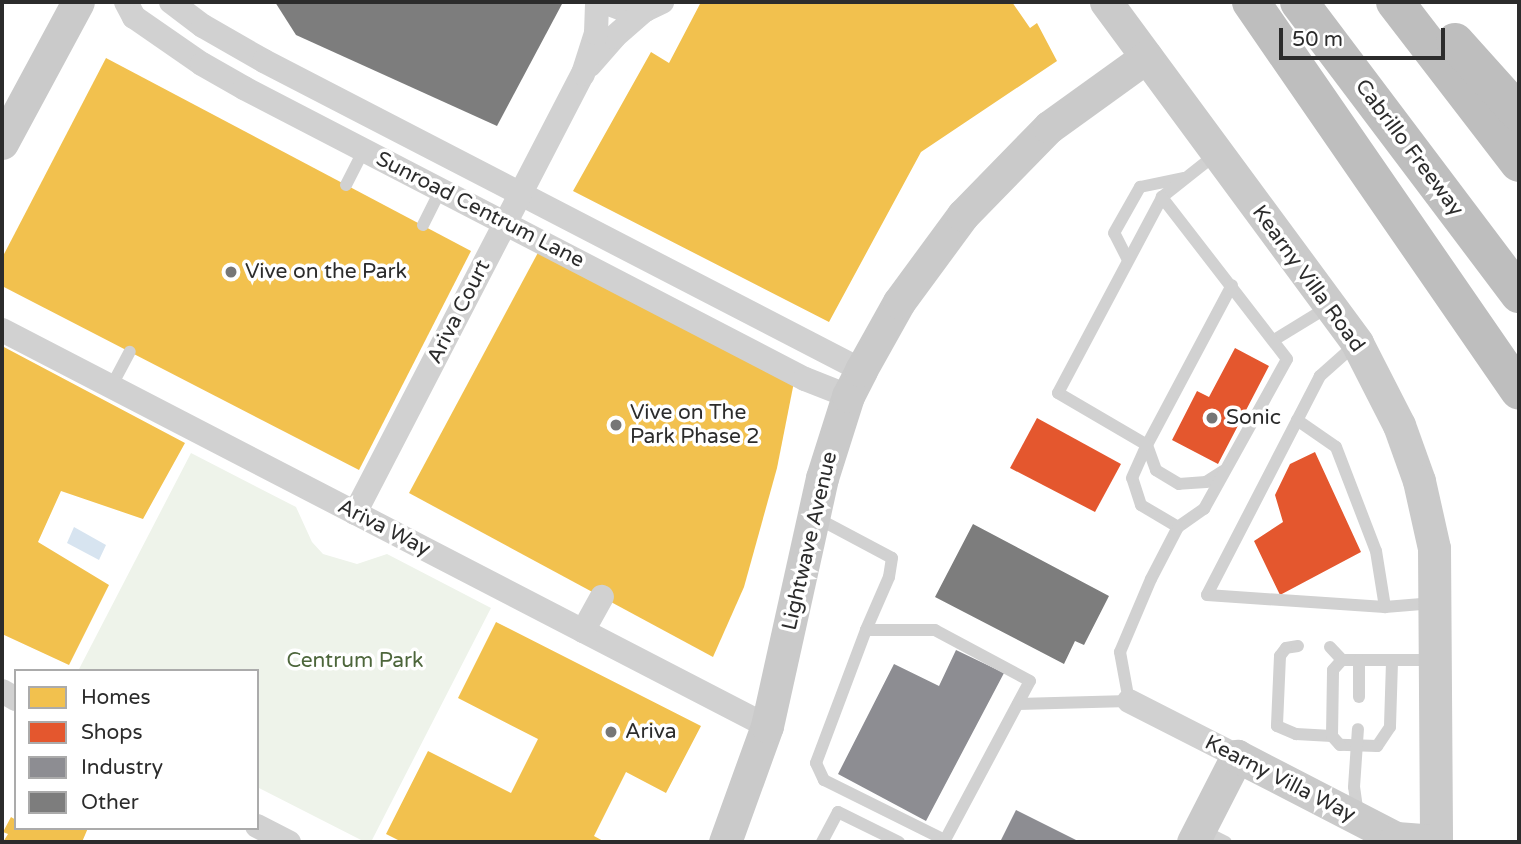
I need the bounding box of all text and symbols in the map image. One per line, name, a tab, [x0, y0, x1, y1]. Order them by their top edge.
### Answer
scale bar	[1283, 14, 1449, 58]
text: 50 m	[1292, 27, 1343, 52]
street label: Cabrillo Freeway	[1349, 75, 1469, 221]
street label: Sunroad Centrum Lane	[372, 147, 588, 273]
street label: Kearny Villa Road	[1246, 201, 1370, 357]
street label: Ariva Court	[422, 256, 496, 368]
place label: Vive on the Park	[245, 259, 407, 285]
marker: Vive on the Park	[223, 264, 239, 280]
place label: Vive on The Park Phase 2	[630, 400, 760, 450]
place label: Sonic	[1226, 405, 1281, 431]
marker: Sonic	[1204, 410, 1220, 426]
marker: Vive on The Park Phase 2	[608, 417, 624, 433]
street label: Lightwave Avenue	[777, 449, 843, 633]
street label: Ariva Way	[334, 494, 434, 562]
park label: Centrum Park	[286, 648, 424, 674]
legend	[14, 669, 259, 830]
text: Homes	[81, 685, 151, 710]
place label: Ariva	[625, 719, 677, 745]
text: Shops	[81, 720, 143, 745]
marker: Ariva	[603, 724, 619, 740]
street label: Kearny Villa Way	[1200, 730, 1360, 828]
text: Industry	[81, 755, 163, 780]
text: Other	[81, 790, 139, 815]

